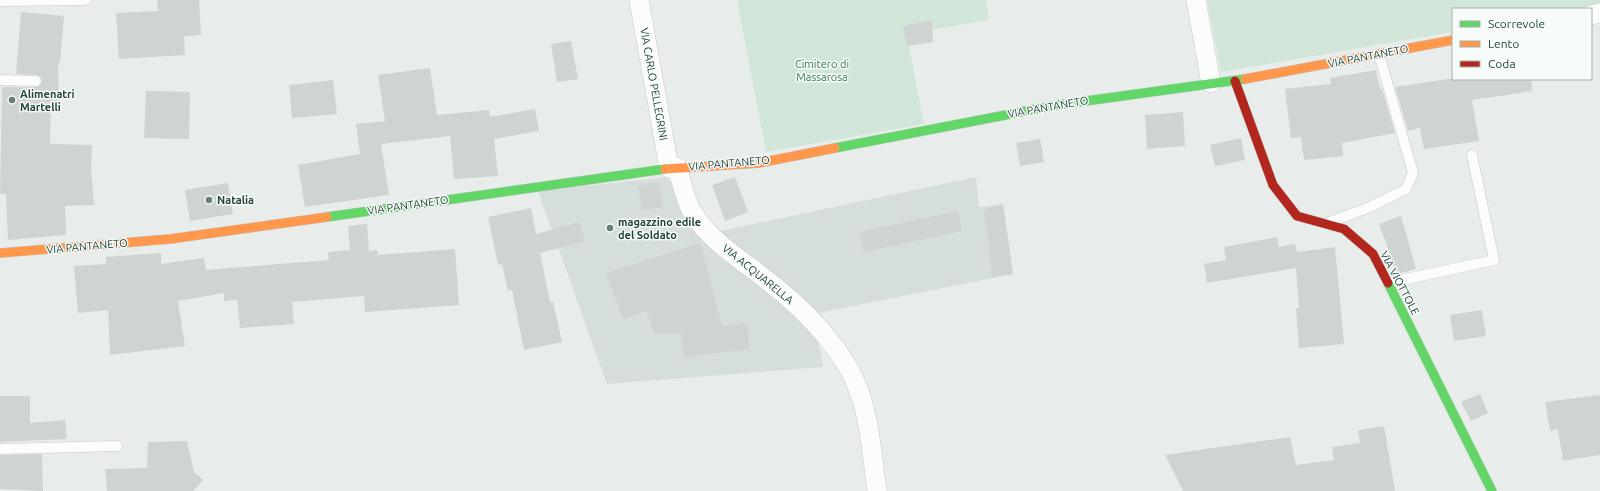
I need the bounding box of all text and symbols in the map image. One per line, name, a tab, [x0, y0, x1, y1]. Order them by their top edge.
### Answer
legend	[1452, 8, 1592, 80]
text: Scorrevole	[1488, 17, 1545, 30]
street label: VIA CARLO PELLEGRINI	[638, 27, 670, 141]
text: Lento	[1488, 37, 1519, 50]
street label: VIA PANTANETO	[1327, 42, 1409, 70]
text: Coda	[1488, 57, 1516, 70]
park label: Cimitero di Massarosa	[795, 58, 849, 83]
place label: Alimenatri Martelli	[20, 88, 75, 113]
street label: VIA PANTANETO	[1007, 94, 1089, 120]
marker: Alimenatri Martelli	[7, 95, 17, 105]
street label: VIA PANTANETO	[688, 153, 770, 173]
street label: VIA PANTANETO	[367, 193, 449, 217]
place label: Natalia	[217, 194, 254, 206]
marker: Natalia	[204, 195, 214, 205]
place label: magazzino edile del Soldato	[618, 216, 701, 241]
marker: magazzino edile del Soldato	[605, 223, 615, 233]
street label: VIA PANTANETO	[46, 236, 128, 256]
street label: VIA ACQUARELLA	[720, 242, 797, 307]
street label: VIA VIOTTOLE	[1378, 249, 1422, 317]

